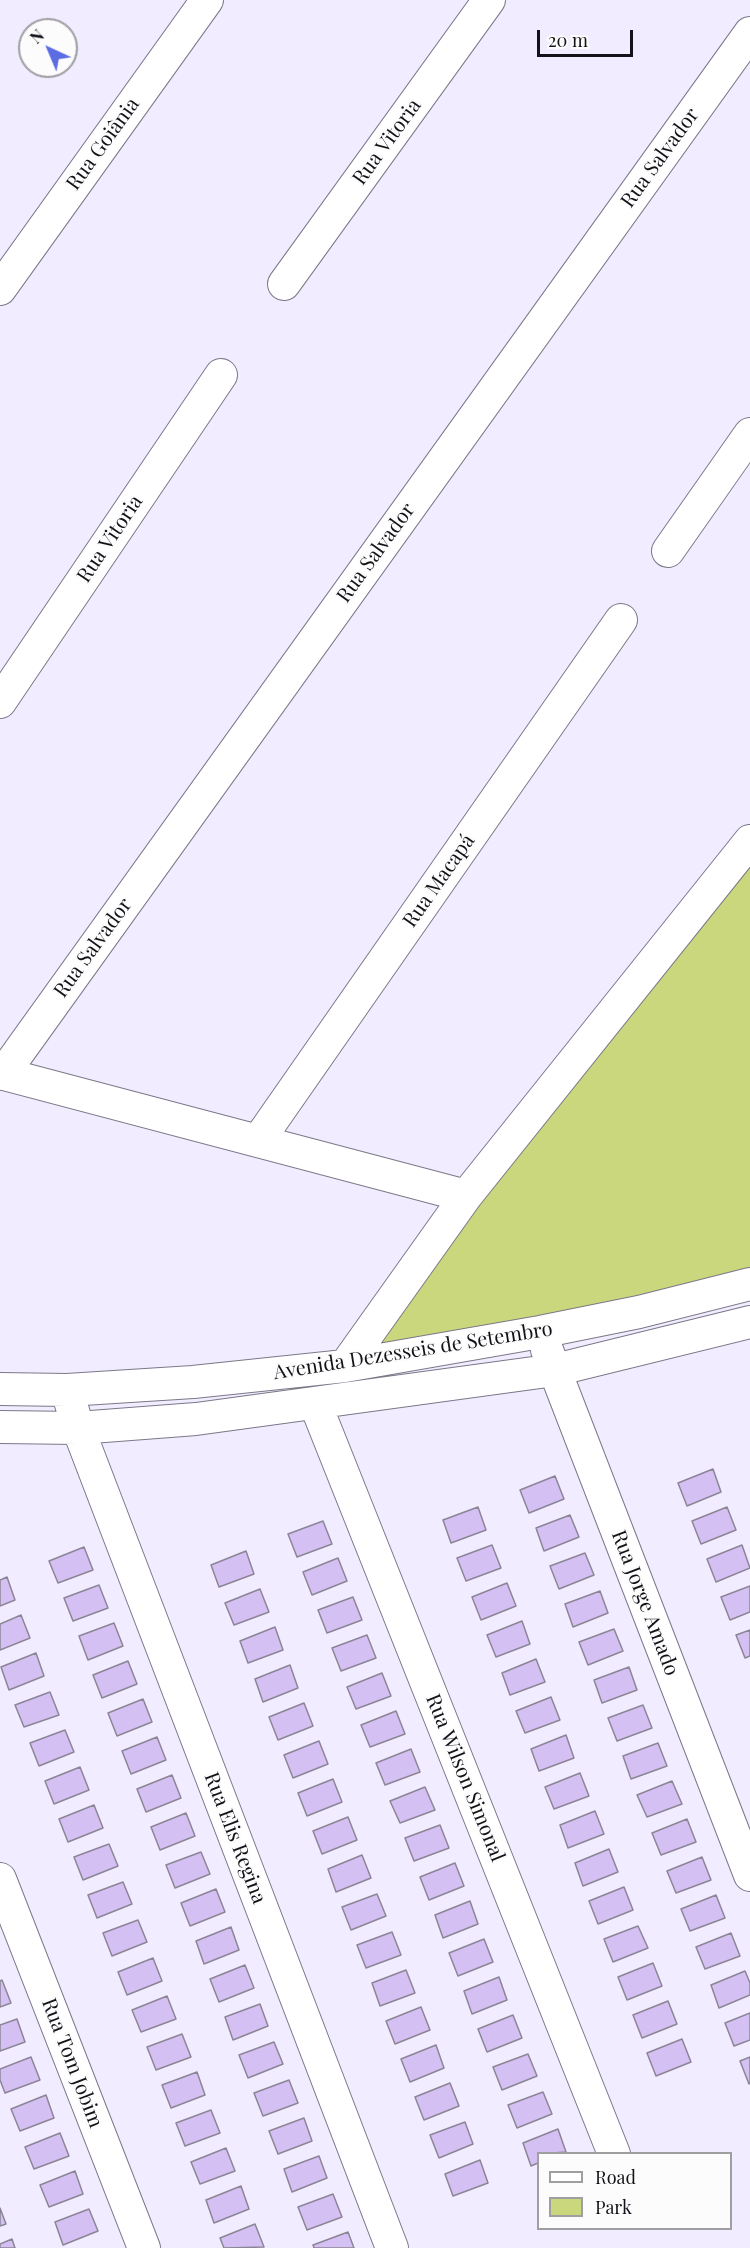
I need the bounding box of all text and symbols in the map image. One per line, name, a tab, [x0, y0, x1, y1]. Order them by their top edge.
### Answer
north arrow	[18, 18, 78, 78]
scale bar	[540, 18, 636, 56]
text: N	[25, 25, 48, 48]
text: 20 m	[548, 28, 588, 52]
street label: Rua Goiânia	[62, 93, 144, 195]
street label: Rua Vitoria	[348, 94, 426, 190]
street label: Rua Salvador	[616, 104, 704, 212]
street label: Rua Vitoria	[72, 491, 148, 587]
street label: Rua Salvador	[332, 499, 420, 607]
street label: Rua Macapá	[398, 830, 480, 932]
street label: Rua Salvador	[49, 894, 137, 1002]
street label: Avenida Dezesseis de Setembro	[272, 1317, 554, 1385]
street label: Rua Jorge Amado	[606, 1527, 684, 1679]
street label: Rua Wilson Simonal	[420, 1691, 510, 1865]
street label: Rua Elis Regina	[199, 1769, 271, 1907]
street label: Rua Tom Jobim	[36, 1995, 108, 2131]
legend	[537, 2152, 732, 2230]
text: Road	[595, 2165, 636, 2189]
text: Park	[595, 2195, 632, 2219]

